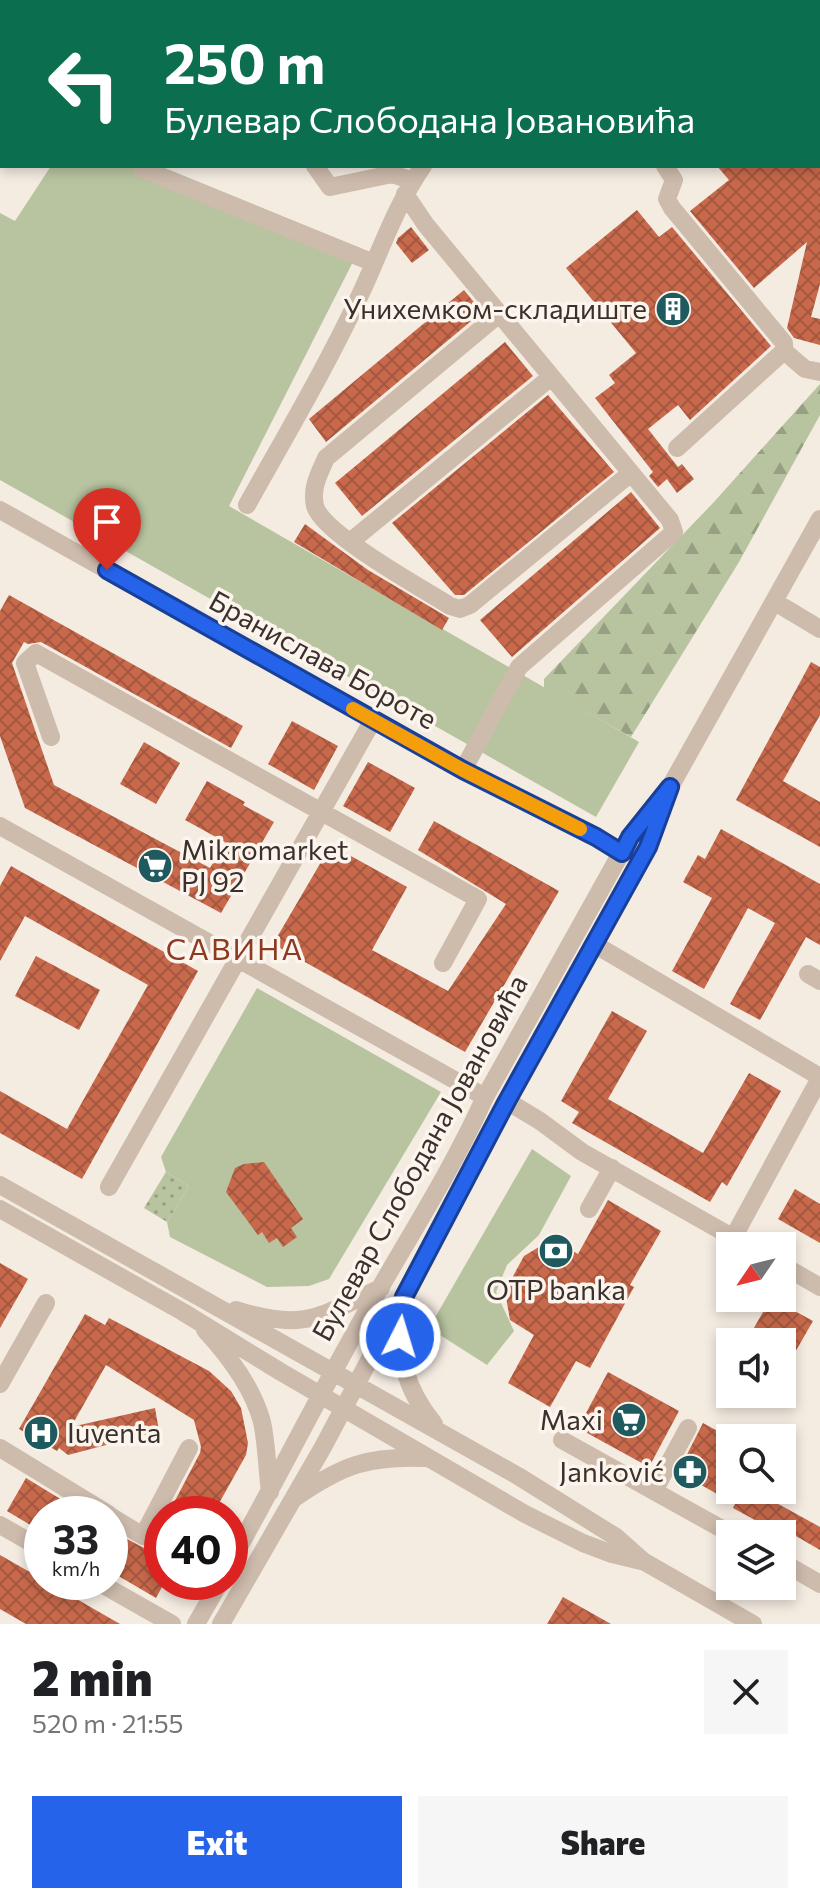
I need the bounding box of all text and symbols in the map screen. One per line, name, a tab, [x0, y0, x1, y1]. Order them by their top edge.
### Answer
text: 250 m	[164, 27, 325, 96]
icon: left	[32, 32, 136, 136]
text: Булевар Слободана Јовановића	[164, 96, 695, 140]
building icon: Унихемком-складиште	[654, 290, 692, 328]
place label: Унихемком-складиште	[343, 291, 647, 325]
pin	[73, 488, 141, 570]
icon: arrive	[85, 500, 129, 544]
street label: Бранислава Бороте	[204, 583, 443, 736]
place label: Mikromarket PJ 92	[181, 832, 348, 898]
supermarket icon: Mikromarket PJ 92	[136, 847, 174, 885]
district label: САВИНА	[166, 929, 304, 966]
street label: Булевар Слободана Јовановића	[304, 969, 534, 1346]
bank icon: OTP banka	[537, 1232, 575, 1270]
north arrow	[716, 1232, 796, 1312]
map controls	[716, 1232, 796, 1600]
place label: OTP banka	[486, 1272, 626, 1306]
position arrow	[358, 1295, 442, 1379]
button: sound	[716, 1328, 796, 1408]
supermarket icon: Maxi	[610, 1401, 648, 1439]
place label: Maxi	[540, 1402, 603, 1436]
hospital icon: Iuventa	[22, 1414, 60, 1452]
place label: Iuventa	[67, 1415, 161, 1449]
button: search	[716, 1424, 796, 1504]
pharmacy icon: Janković	[671, 1453, 709, 1491]
place label: Janković	[559, 1454, 664, 1488]
speed limit sign: 40	[144, 1496, 248, 1600]
text: 33	[53, 1513, 99, 1562]
button: layers	[716, 1520, 796, 1600]
text: km/h	[52, 1556, 100, 1580]
text: 2 min	[32, 1647, 153, 1706]
button: close	[704, 1650, 788, 1734]
text: 520 m · 21:55	[32, 1707, 184, 1738]
button: Exit	[32, 1796, 402, 1888]
button: Share	[418, 1796, 788, 1888]

